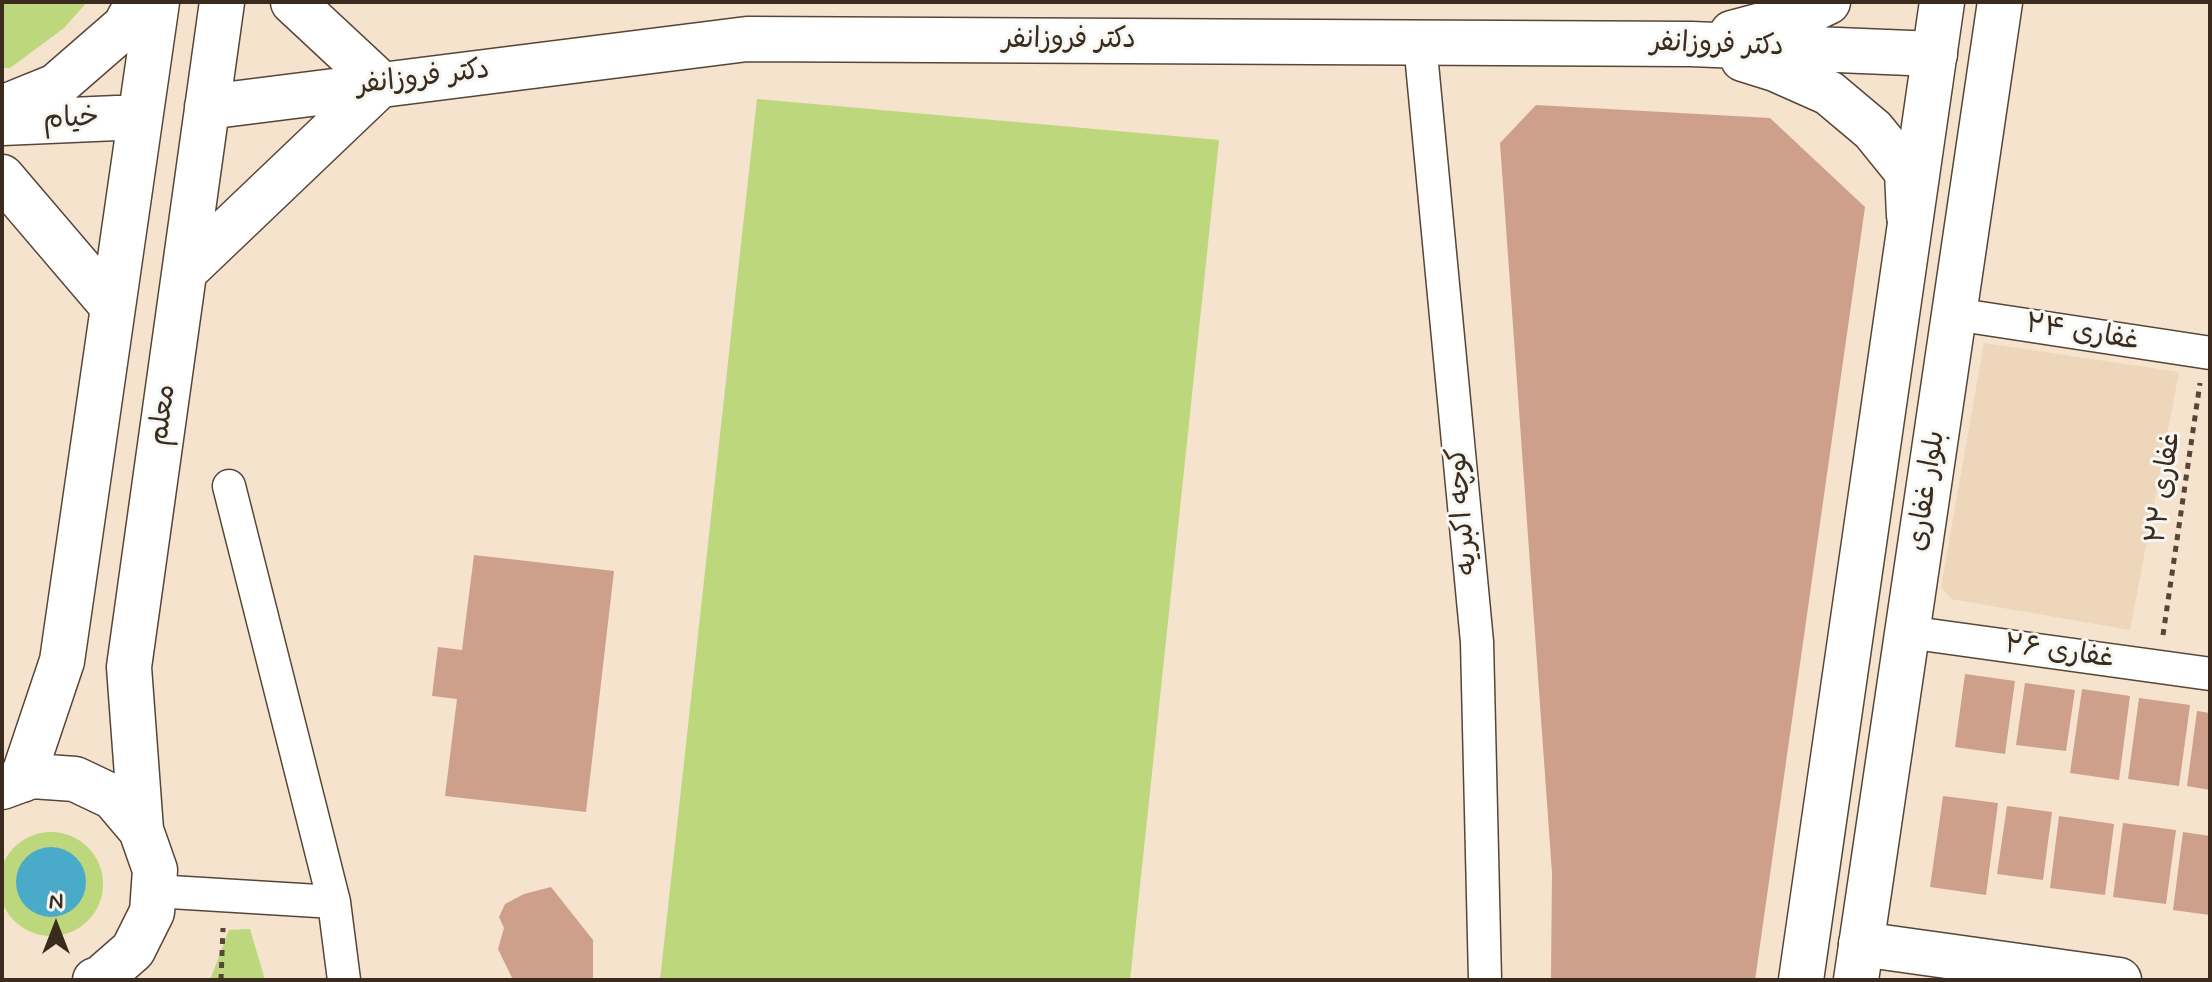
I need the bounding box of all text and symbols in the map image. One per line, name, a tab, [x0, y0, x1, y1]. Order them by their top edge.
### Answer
street label: دکتر فروزانفر	[1002, 24, 1136, 58]
street label: دکتر فروزانفر	[1650, 27, 1784, 65]
street label: دکتر فروزانفر	[355, 54, 491, 104]
street label: خیام	[42, 102, 100, 138]
street label: غفاری ۲۴	[2023, 308, 2141, 360]
street label: معلم	[143, 382, 185, 448]
street label: بلوار غفاری	[1902, 428, 1954, 554]
street label: غفاری ۲۲	[2141, 430, 2189, 546]
street label: کوچه اکبریه	[1442, 446, 1486, 576]
street label: غفاری ۲۶	[2002, 629, 2116, 677]
north arrow	[16, 886, 96, 966]
text: N	[49, 888, 63, 916]

